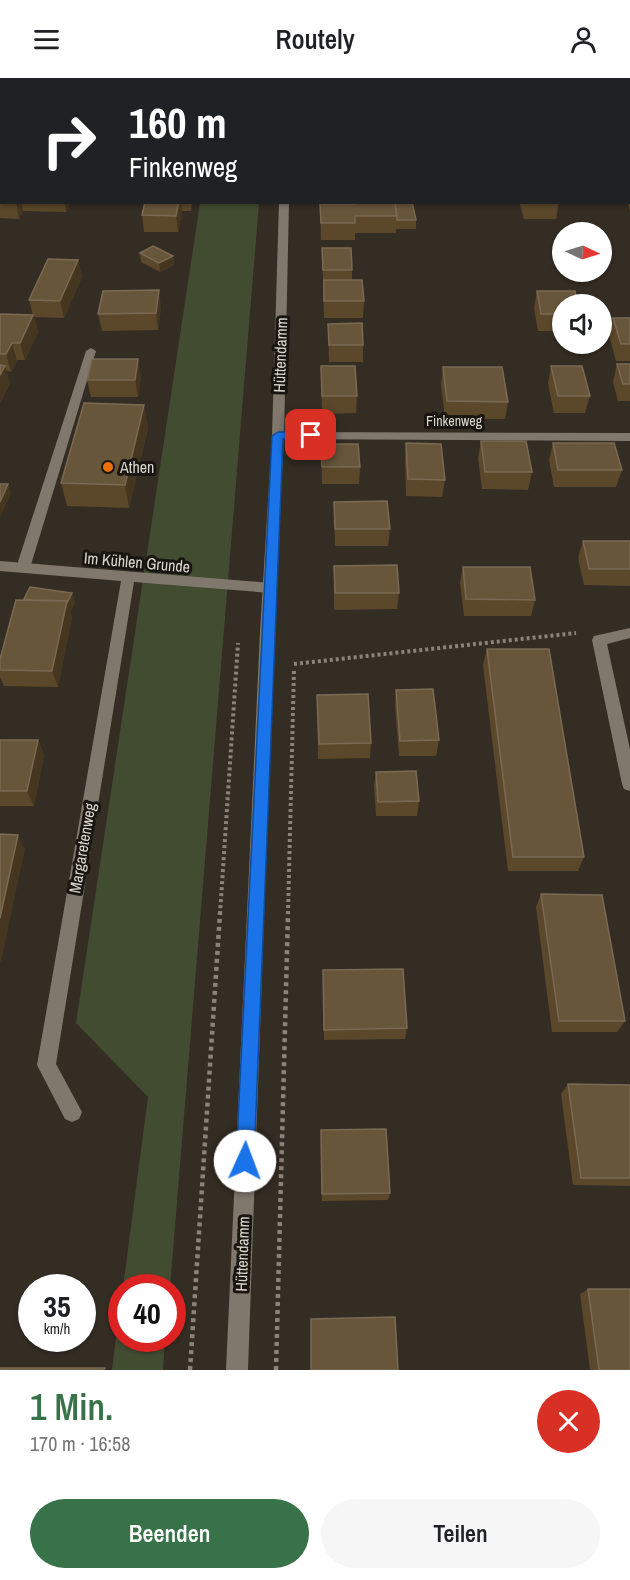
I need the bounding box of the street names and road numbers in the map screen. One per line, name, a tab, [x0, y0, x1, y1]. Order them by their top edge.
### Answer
street label: Hüttendamm	[268, 317, 292, 393]
street label: Finkenweg	[426, 412, 483, 430]
street label: Im Kühlen Grunde	[83, 546, 191, 578]
street label: Margaretenweg	[63, 801, 101, 895]
street label: Hüttendamm	[230, 1216, 254, 1292]

